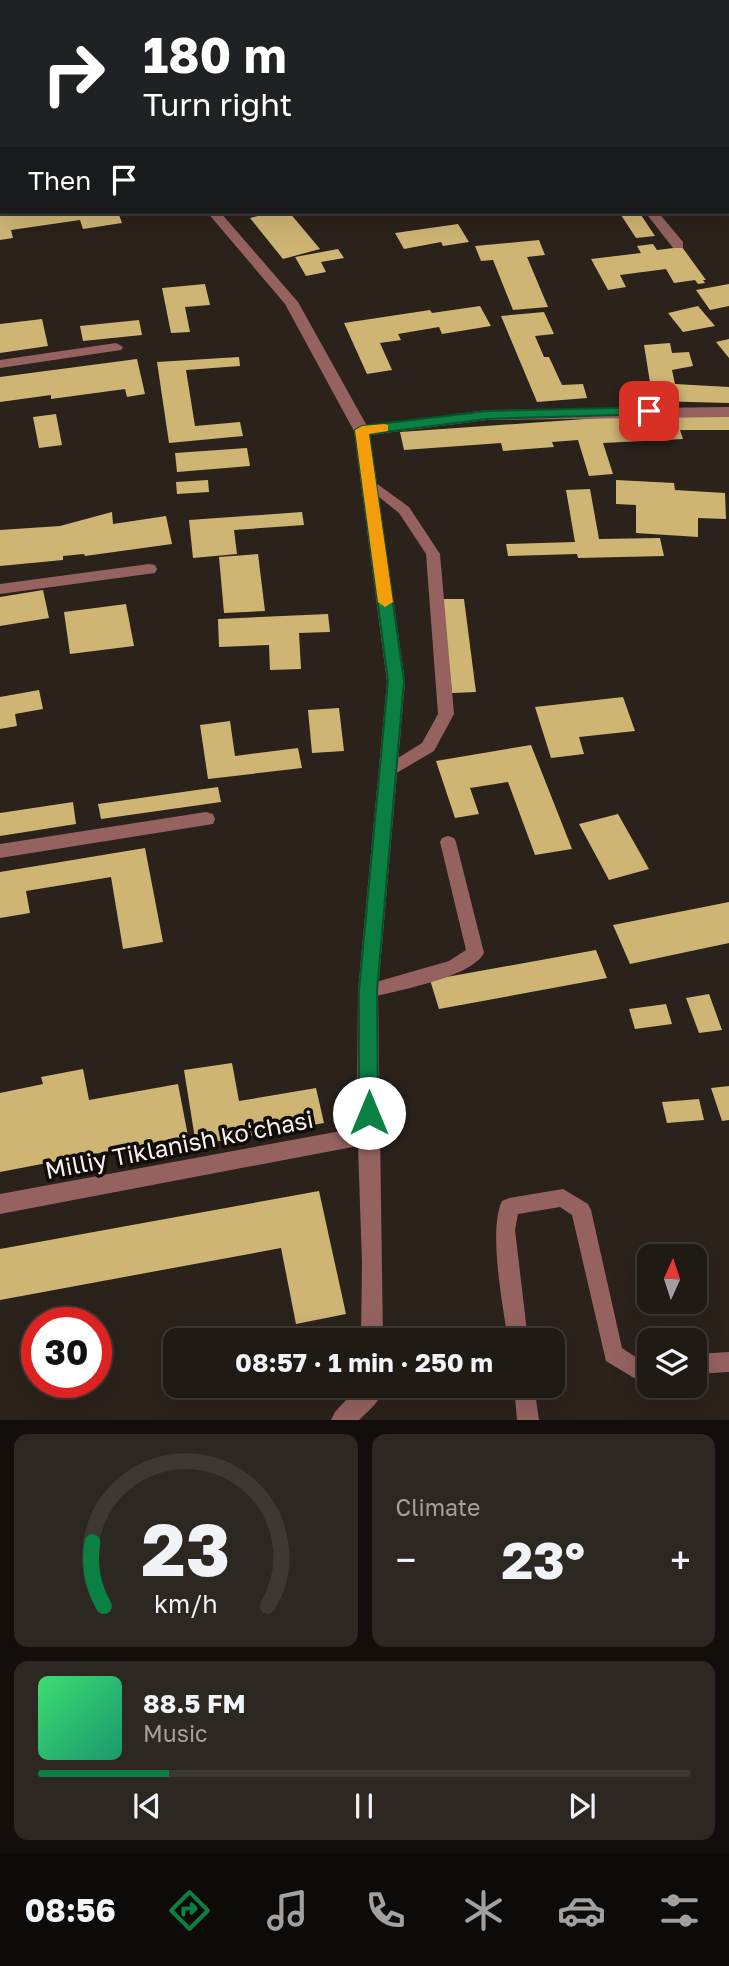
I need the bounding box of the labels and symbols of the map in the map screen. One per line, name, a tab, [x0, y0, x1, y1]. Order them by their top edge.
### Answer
pin	[619, 381, 679, 441]
position arrow	[332, 1076, 406, 1150]
street label: Milliy Tiklanish koʻchasi	[43, 1104, 315, 1184]
north arrow	[637, 1244, 707, 1314]
speed limit sign: 30	[21, 1307, 112, 1398]

